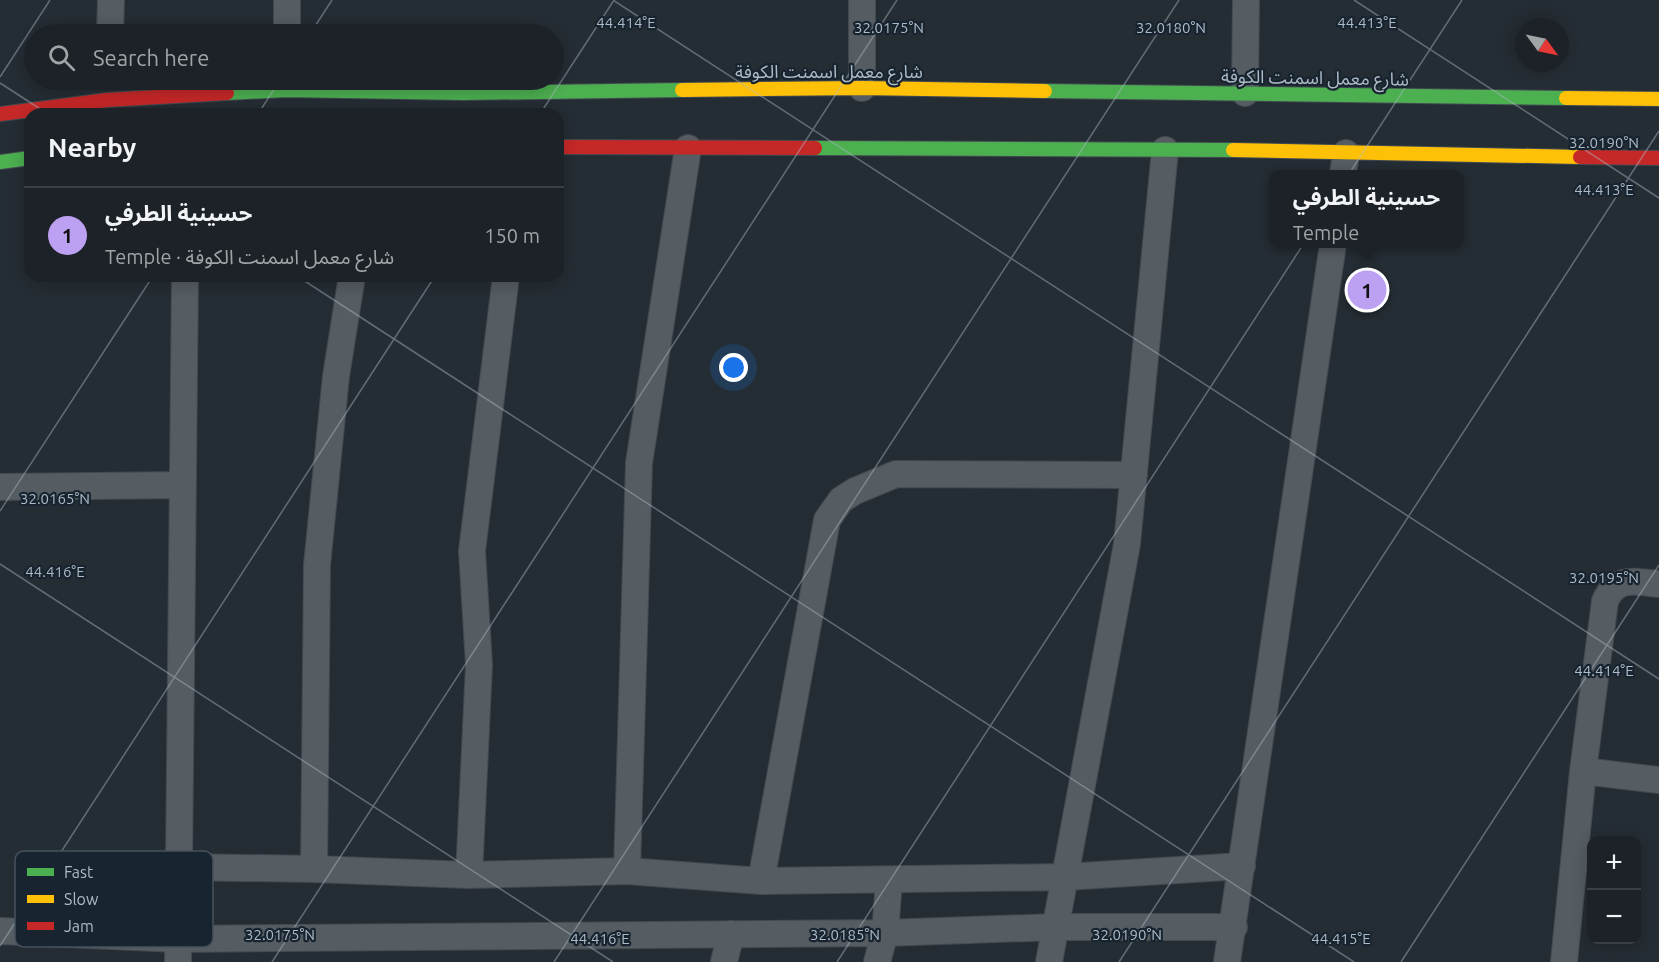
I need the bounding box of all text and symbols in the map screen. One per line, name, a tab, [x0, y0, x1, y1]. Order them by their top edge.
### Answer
text: 44.414°E	[596, 14, 656, 31]
text: 44.413°E	[1337, 14, 1397, 31]
north arrow	[1515, 18, 1569, 72]
text: 32.0175°N	[854, 19, 924, 36]
text: 32.0180°N	[1136, 19, 1206, 36]
search box	[24, 24, 564, 90]
icon: search	[45, 41, 78, 74]
text: Search here	[93, 45, 209, 70]
street label: شارع معمل اسمنت الكوفة	[735, 61, 923, 86]
street label: شارع معمل اسمنت الكوفة	[1221, 65, 1409, 94]
text: Nearby	[48, 133, 136, 162]
text: 32.0190°N	[1569, 134, 1639, 151]
popup	[1269, 170, 1464, 248]
text: 44.413°E	[1574, 181, 1634, 198]
text: حسينية الطرفي	[1293, 184, 1440, 209]
text: حسينية الطرفي	[105, 200, 252, 225]
text: Temple	[1293, 221, 1359, 244]
text: 1	[62, 224, 73, 247]
text: 150 m	[484, 224, 540, 247]
text: Temple · شارع معمل اسمنت الكوفة	[105, 245, 394, 268]
pin: 1	[1348, 268, 1386, 312]
your location	[719, 353, 748, 382]
text: 32.0165°N	[20, 490, 90, 507]
text: 44.416°E	[25, 563, 85, 580]
text: 32.0195°N	[1569, 569, 1639, 586]
text: 44.414°E	[1574, 662, 1634, 679]
map controls	[1587, 836, 1641, 944]
button: +	[1587, 836, 1641, 890]
legend	[15, 851, 213, 947]
text: Fast	[64, 863, 94, 881]
text: Slow	[64, 890, 99, 908]
button: −	[1587, 890, 1641, 944]
text: Jam	[64, 917, 94, 935]
text: 32.0175°N	[245, 926, 315, 943]
text: 32.0185°N	[810, 926, 880, 943]
text: 32.0190°N	[1092, 926, 1162, 943]
text: 44.416°E	[570, 930, 630, 947]
text: 44.415°E	[1311, 930, 1371, 947]

